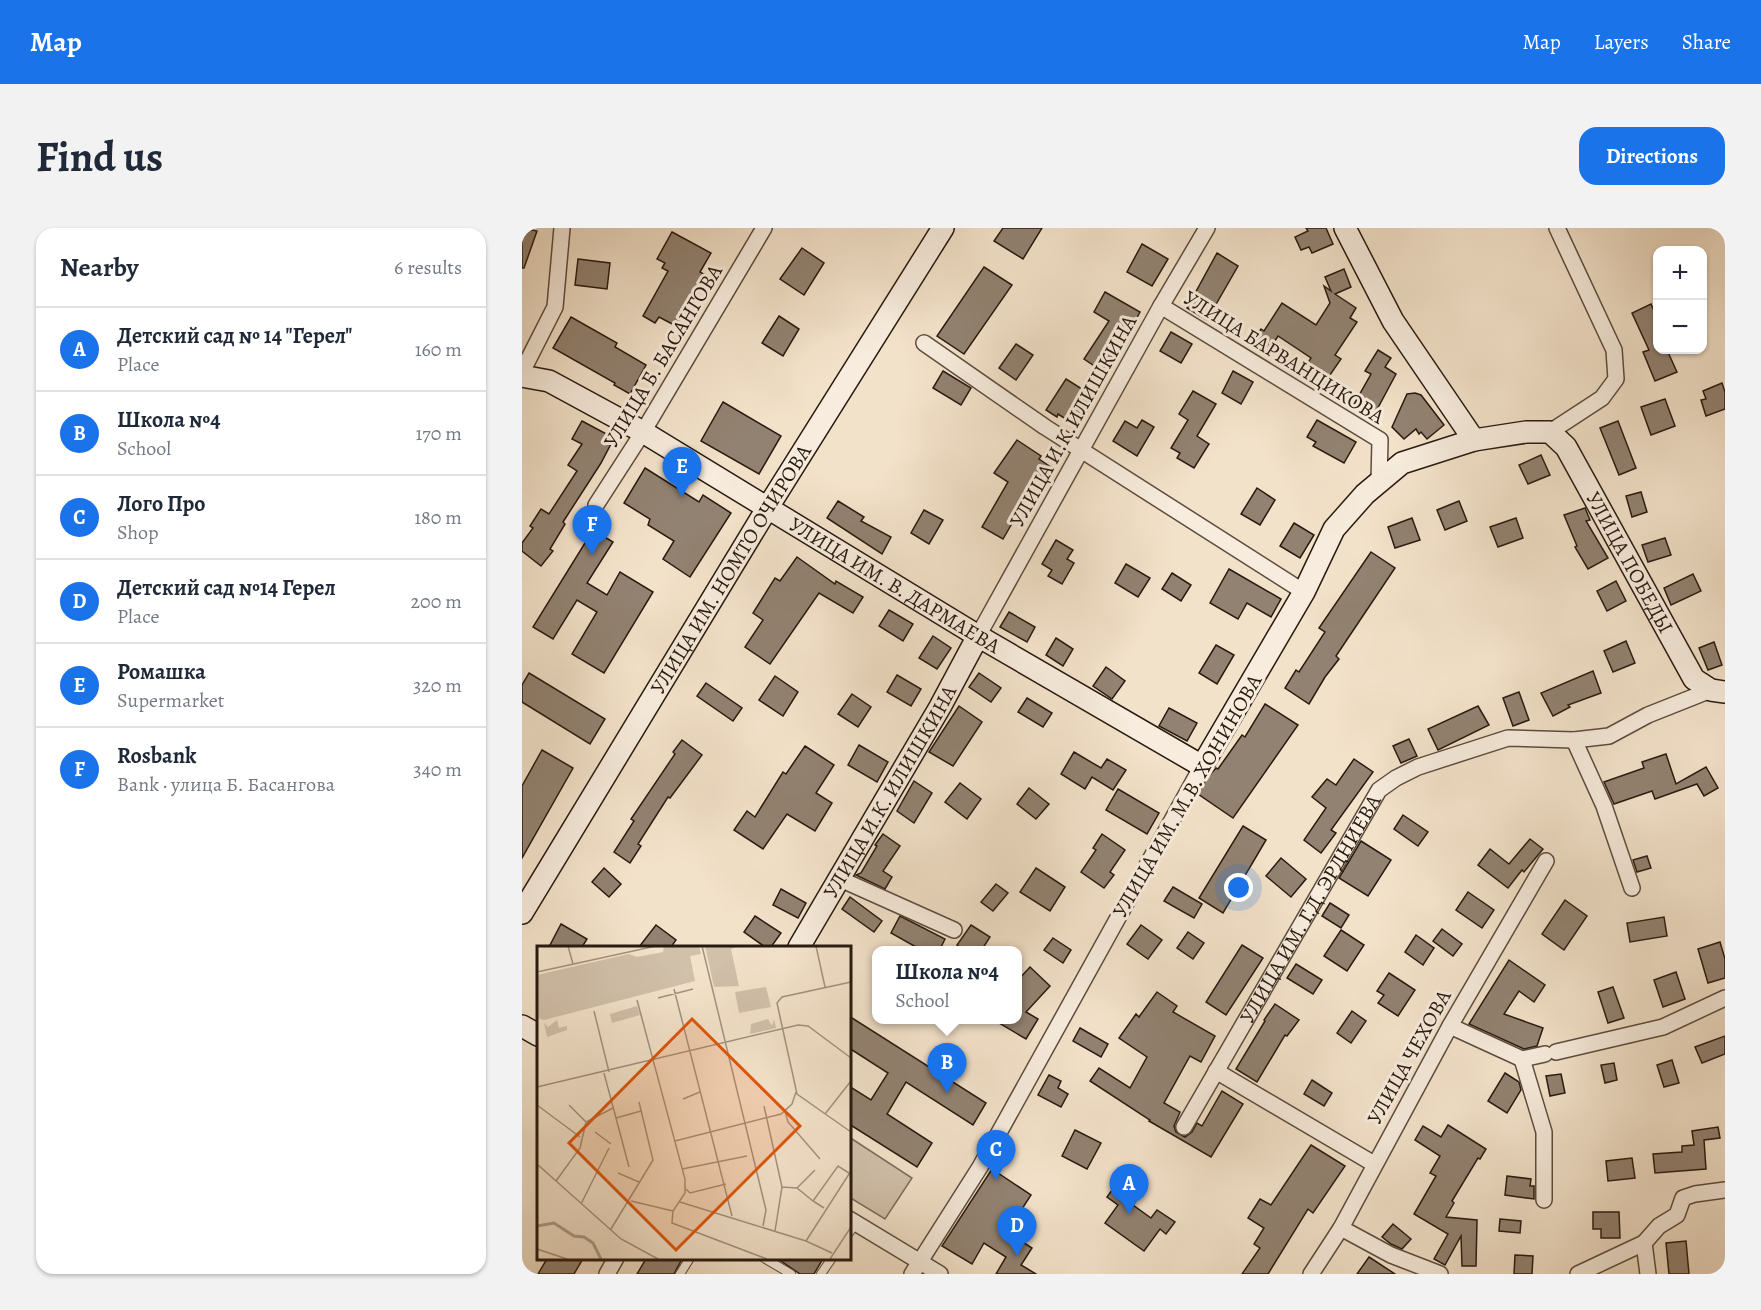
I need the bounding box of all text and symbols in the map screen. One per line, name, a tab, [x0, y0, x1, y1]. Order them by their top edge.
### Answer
text: Map	[30, 23, 82, 61]
text: Map	[1522, 28, 1561, 56]
text: Layers	[1594, 28, 1649, 56]
text: Share	[1682, 28, 1731, 56]
button: Directions	[1579, 127, 1725, 185]
text: Find us	[36, 128, 163, 185]
map controls	[1653, 246, 1707, 354]
button: +	[1653, 246, 1707, 300]
text: Nearby	[60, 250, 139, 285]
text: 6 results	[394, 254, 462, 281]
street label: УЛИЦА Б. БАСАНГОВА	[597, 258, 729, 453]
street label: УЛИЦА БАРВАНЦИКОВА	[1178, 284, 1391, 431]
button: −	[1653, 300, 1707, 354]
street label: УЛИЦА И.К.ИЛИШКИНА	[1003, 309, 1143, 532]
text: Детский сад № 14 "Герел"	[117, 321, 352, 351]
text: A	[73, 336, 86, 363]
text: 160 m	[415, 336, 462, 363]
text: Place	[117, 351, 159, 378]
text: Школа №4	[117, 405, 221, 435]
text: B	[73, 420, 86, 447]
text: 170 m	[416, 420, 462, 447]
text: School	[117, 435, 171, 462]
street label: УЛИЦА ИМ. НОМТО ОЧИРОВА	[644, 439, 818, 699]
pin: E	[662, 448, 702, 497]
street label: УЛИЦА ПОБЕДЫ	[1579, 487, 1680, 638]
text: Лого Про	[117, 489, 205, 519]
text: C	[73, 504, 86, 531]
text: 180 m	[414, 504, 462, 531]
pin: F	[572, 506, 612, 555]
street label: УЛИЦА ИМ. В. ДАРМАЕВА	[784, 510, 1006, 660]
text: Shop	[117, 519, 159, 546]
text: Детский сад №14 Герел	[117, 573, 336, 603]
text: D	[73, 588, 86, 615]
text: 200 m	[411, 588, 462, 615]
text: Place	[117, 603, 159, 630]
text: Ромашка	[117, 657, 206, 687]
street label: УЛИЦА ИМ. М.В. ХОНИНОВА	[1106, 669, 1269, 923]
text: E	[74, 672, 85, 699]
text: 320 m	[413, 672, 462, 699]
street label: УЛИЦА И.К. ИЛИШКИНА	[817, 680, 963, 903]
text: Supermarket	[117, 687, 224, 714]
text: Rosbank	[117, 741, 196, 771]
text: F	[74, 756, 85, 783]
text: 340 m	[413, 756, 462, 783]
text: Bank · улица Б. Басангова	[117, 771, 335, 798]
street label: УЛИЦА ИМ. Г.Д. ЭРДНИЕВА	[1233, 789, 1388, 1028]
your location	[1224, 873, 1253, 902]
inset map	[537, 946, 850, 1259]
popup	[872, 946, 1022, 1024]
text: Школа №4	[895, 957, 999, 987]
street label: УЛИЦА ЧЕХОВА	[1360, 984, 1458, 1129]
text: School	[895, 987, 949, 1014]
pin: B	[928, 1044, 966, 1093]
pin: C	[976, 1130, 1016, 1180]
pin: A	[1110, 1164, 1148, 1214]
pin: D	[998, 1206, 1036, 1256]

